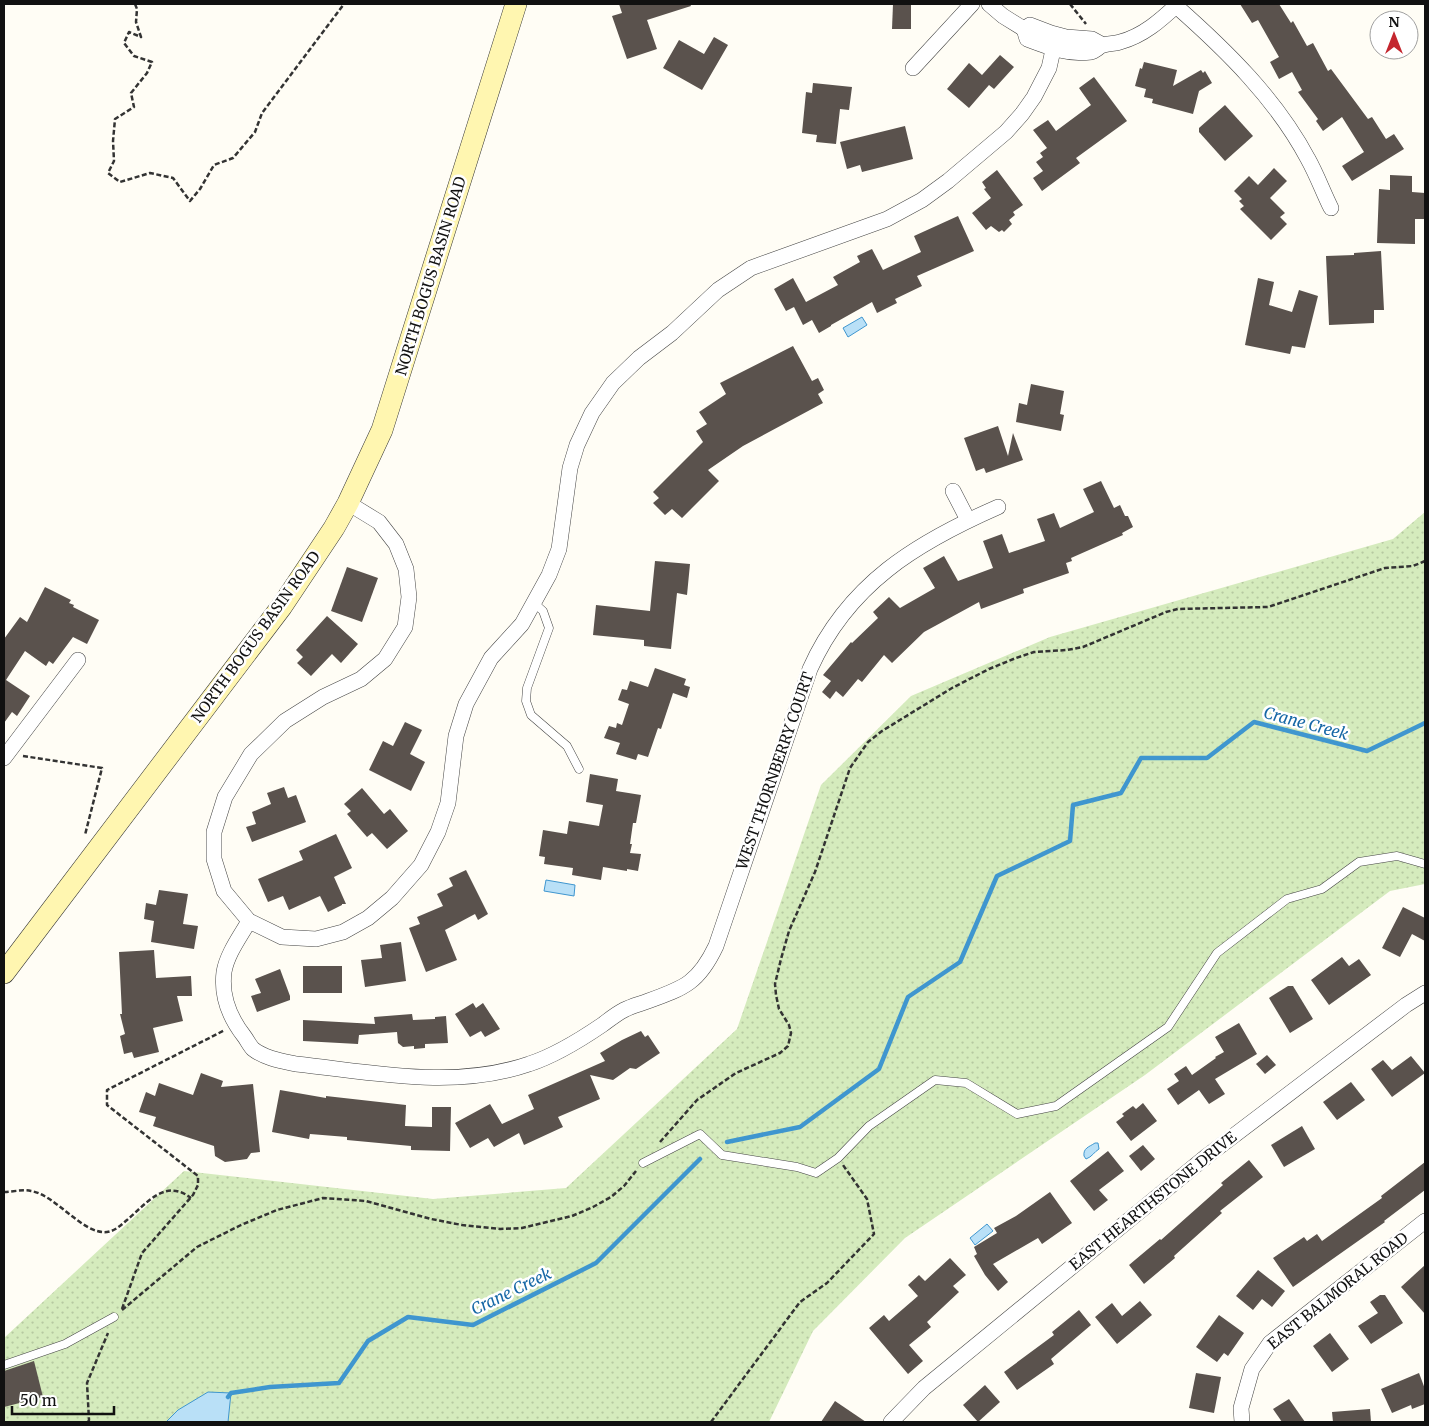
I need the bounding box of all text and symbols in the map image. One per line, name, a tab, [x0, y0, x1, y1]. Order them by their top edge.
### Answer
north arrow	[1369, 10, 1419, 60]
text: N	[1388, 13, 1400, 31]
street label: NORTH BOGUS BASIN ROAD	[391, 174, 470, 378]
street label: NORTH BOGUS BASIN ROAD	[187, 547, 324, 726]
street label: WEST THORNBERRY COURT	[731, 669, 818, 873]
water label: Crane Creek	[1261, 702, 1351, 744]
street label: EAST HEARTHSTONE DRIVE	[1065, 1127, 1241, 1274]
street label: EAST BALMORAL ROAD	[1264, 1228, 1412, 1353]
water label: Crane Creek	[468, 1263, 555, 1319]
scale bar	[12, 1384, 115, 1416]
text: 50 m	[20, 1391, 57, 1410]

